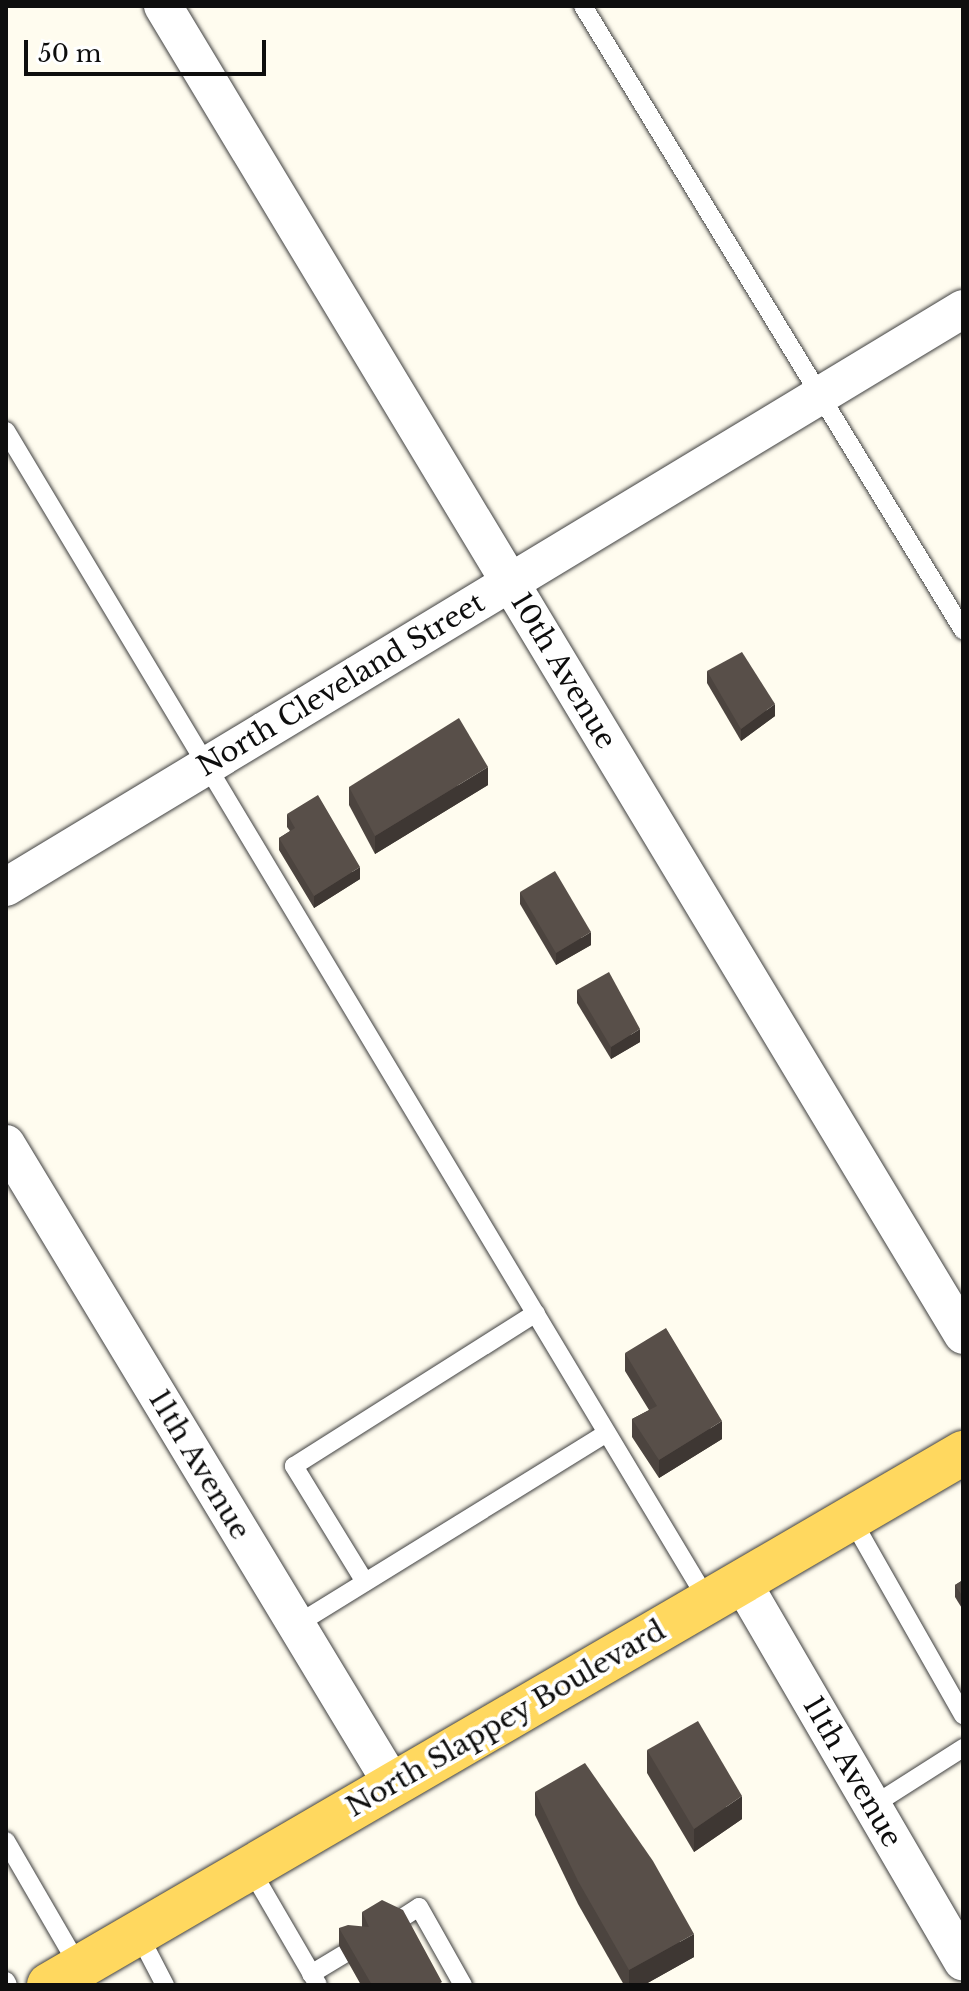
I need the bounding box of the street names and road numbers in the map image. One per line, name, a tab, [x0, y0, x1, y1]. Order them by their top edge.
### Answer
street label: North Cleveland Street	[191, 586, 491, 784]
street label: 10th Avenue	[503, 586, 623, 756]
street label: 11th Avenue	[141, 1384, 257, 1546]
street label: North Slappey Boulevard	[340, 1613, 672, 1825]
street label: 11th Avenue	[795, 1690, 909, 1854]

